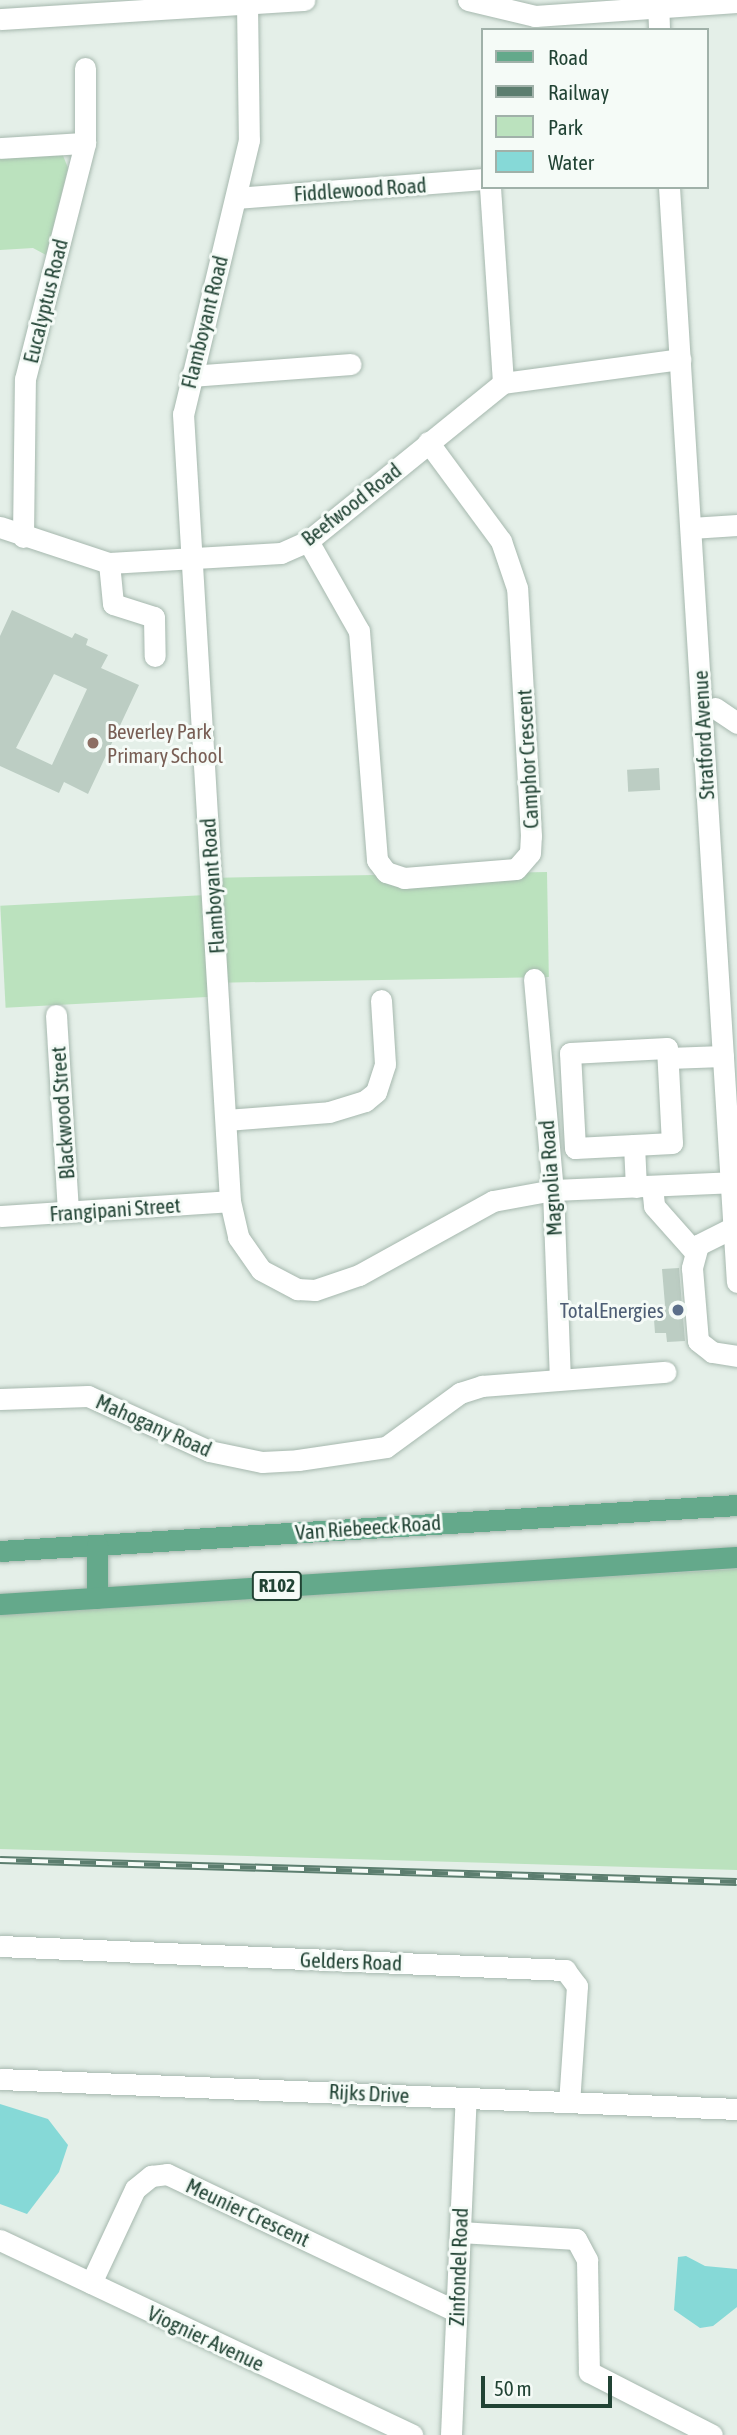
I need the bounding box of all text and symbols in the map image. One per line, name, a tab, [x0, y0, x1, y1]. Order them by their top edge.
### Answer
legend	[482, 28, 709, 189]
text: Road	[548, 45, 588, 69]
text: Railway	[548, 80, 609, 104]
text: Park	[548, 115, 583, 139]
text: Water	[548, 150, 594, 174]
street label: Fiddlewood Road	[293, 172, 427, 206]
street label: Eucalyptus Road	[17, 236, 73, 366]
street label: Flamboyant Road	[175, 253, 233, 391]
street label: Beefwood Road	[296, 457, 406, 551]
street label: Stratford Avenue	[687, 670, 719, 800]
street label: Camphor Crescent	[511, 689, 543, 829]
place label: Beverley Park Primary School	[107, 718, 223, 768]
marker: Beverley Park Primary School	[85, 735, 101, 751]
street label: Flamboyant Road	[195, 817, 229, 955]
street label: Blackwood Street	[45, 1046, 79, 1180]
street label: Magnolia Road	[533, 1119, 567, 1237]
street label: Frangipani Street	[49, 1192, 181, 1226]
place label: TotalEnergies	[560, 1297, 664, 1323]
marker: TotalEnergies	[670, 1302, 686, 1318]
street label: Mahogany Road	[92, 1388, 216, 1462]
street label: Van Riebeeck Road	[294, 1509, 442, 1545]
road number: R102	[251, 1570, 303, 1602]
street label: Gelders Road	[300, 1947, 402, 1975]
street label: Rijks Drive	[328, 2078, 410, 2108]
street label: Meunier Crescent	[182, 2172, 314, 2252]
street label: Zinfondel Road	[443, 2207, 473, 2327]
street label: Viognier Avenue	[144, 2300, 268, 2376]
scale bar	[485, 2362, 616, 2406]
text: 50 m	[494, 2376, 532, 2400]

